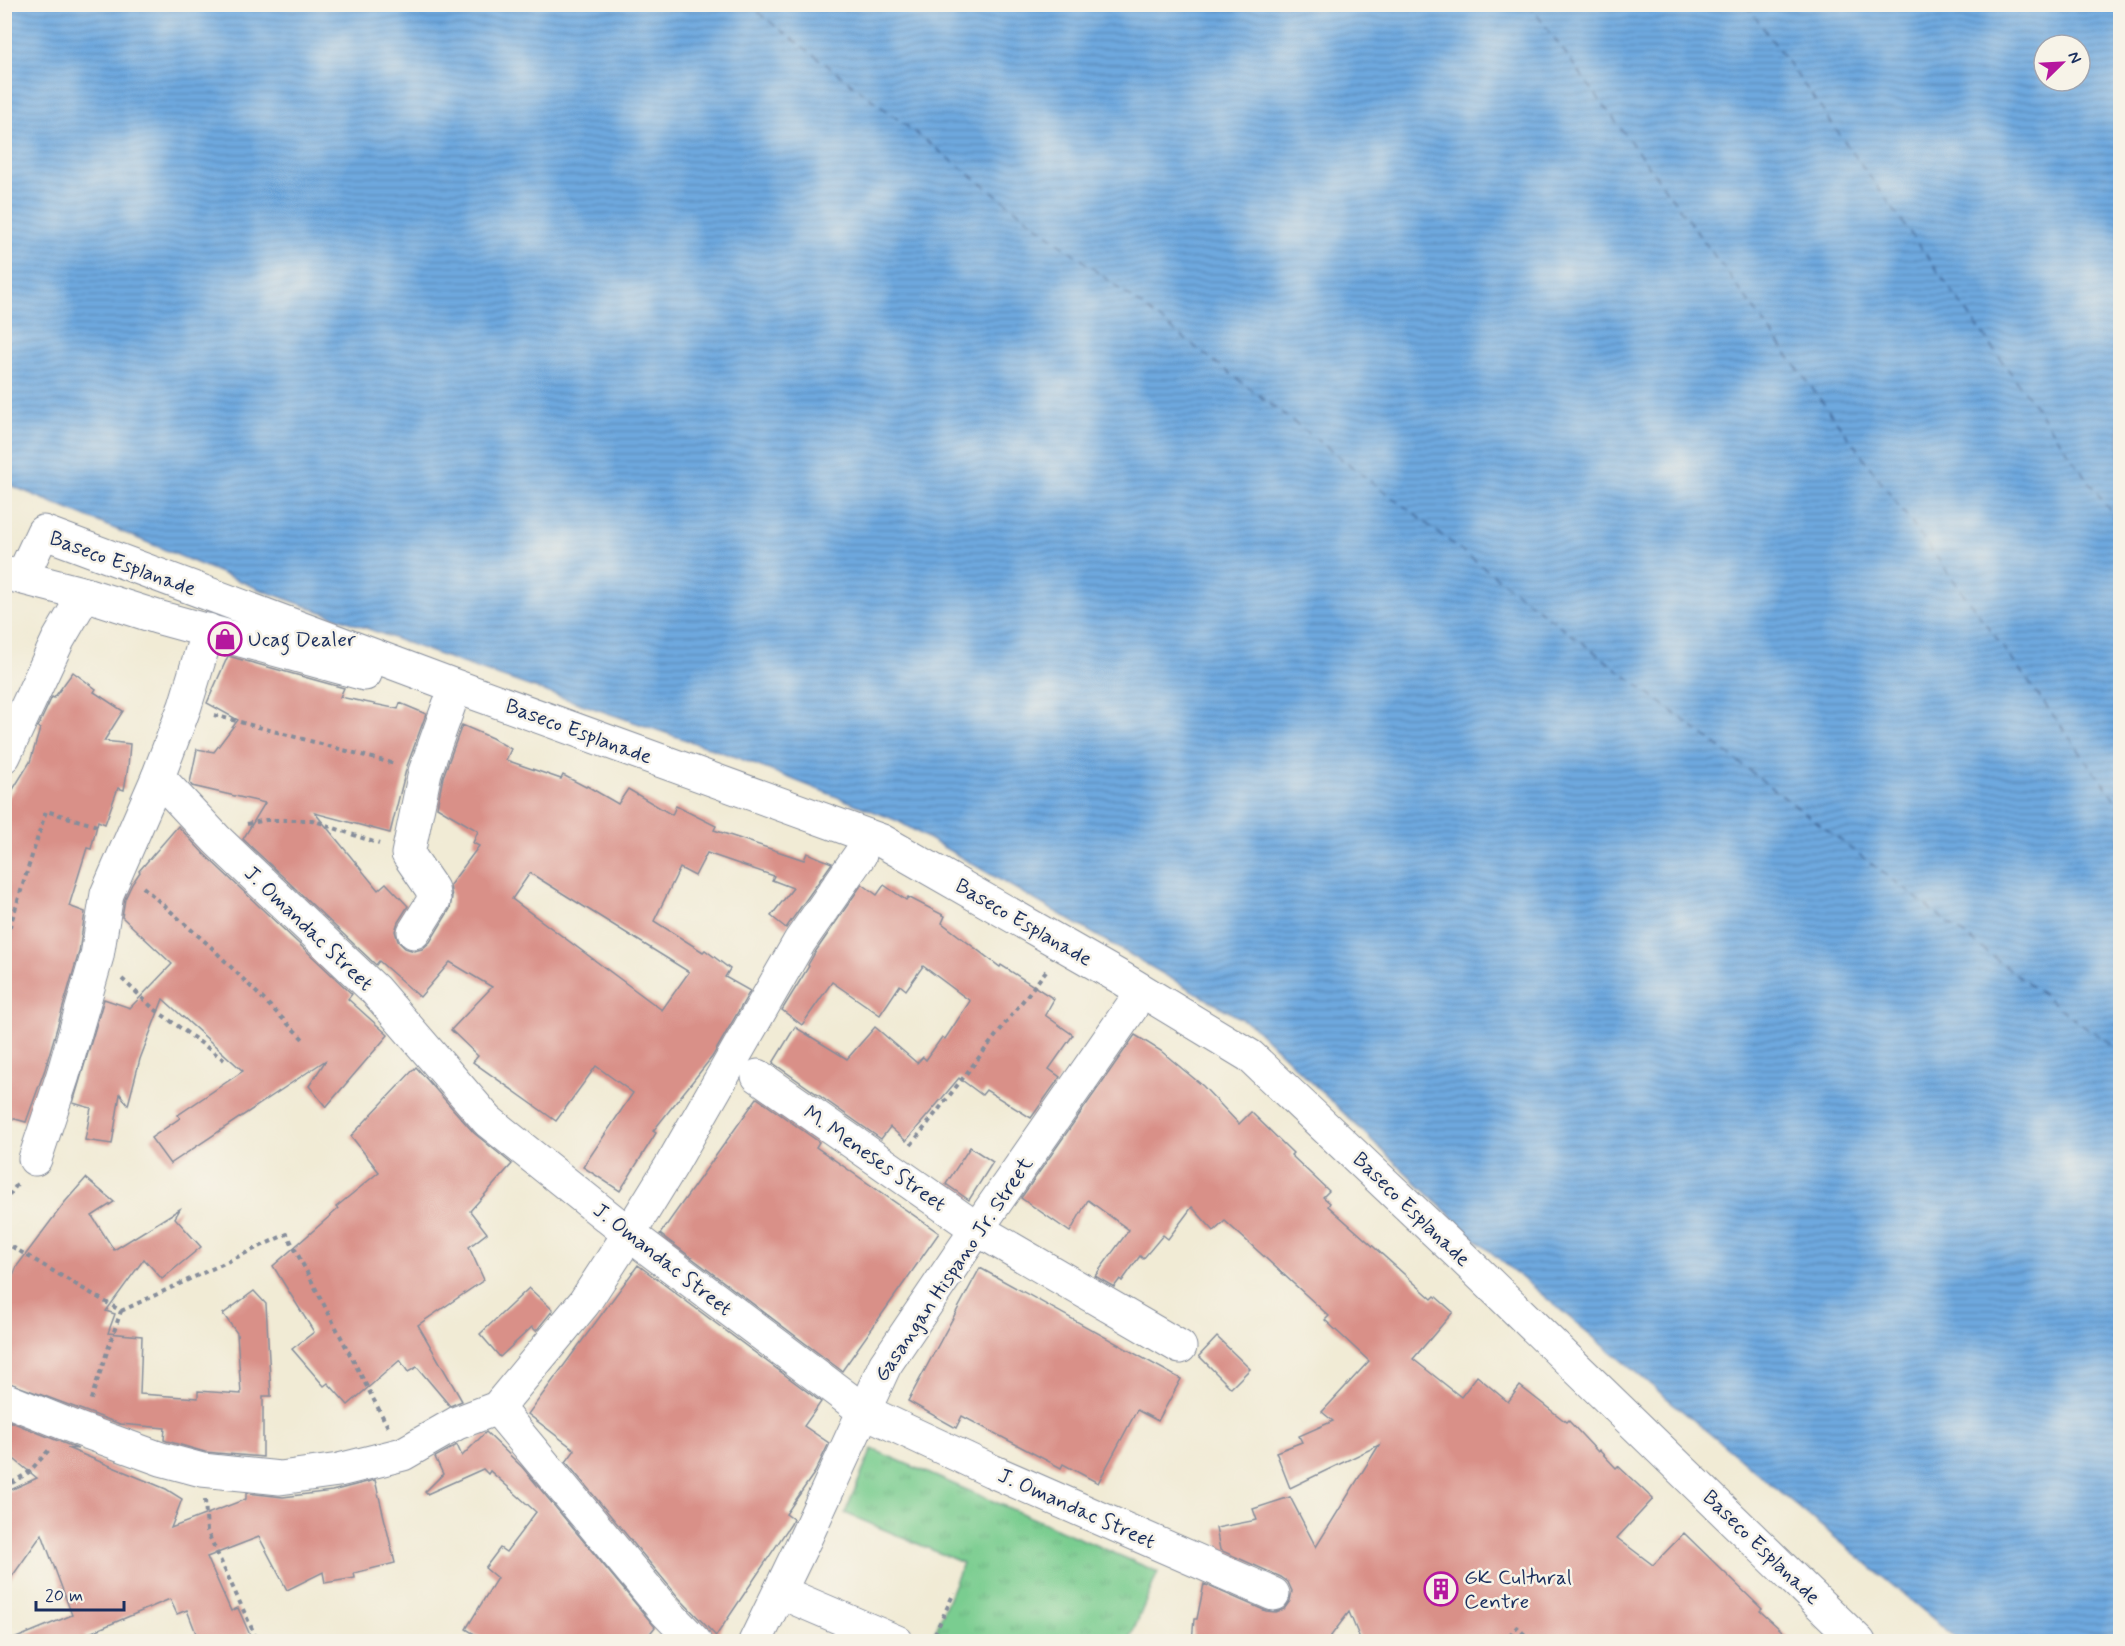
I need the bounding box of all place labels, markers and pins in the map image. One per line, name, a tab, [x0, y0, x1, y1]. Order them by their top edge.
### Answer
shop icon: Ucag Dealer	[207, 621, 243, 657]
place label: Ucag Dealer	[248, 626, 356, 656]
place label: GK Cultural Centre	[1464, 1564, 1572, 1616]
building icon: GK Cultural Centre	[1423, 1571, 1459, 1607]

